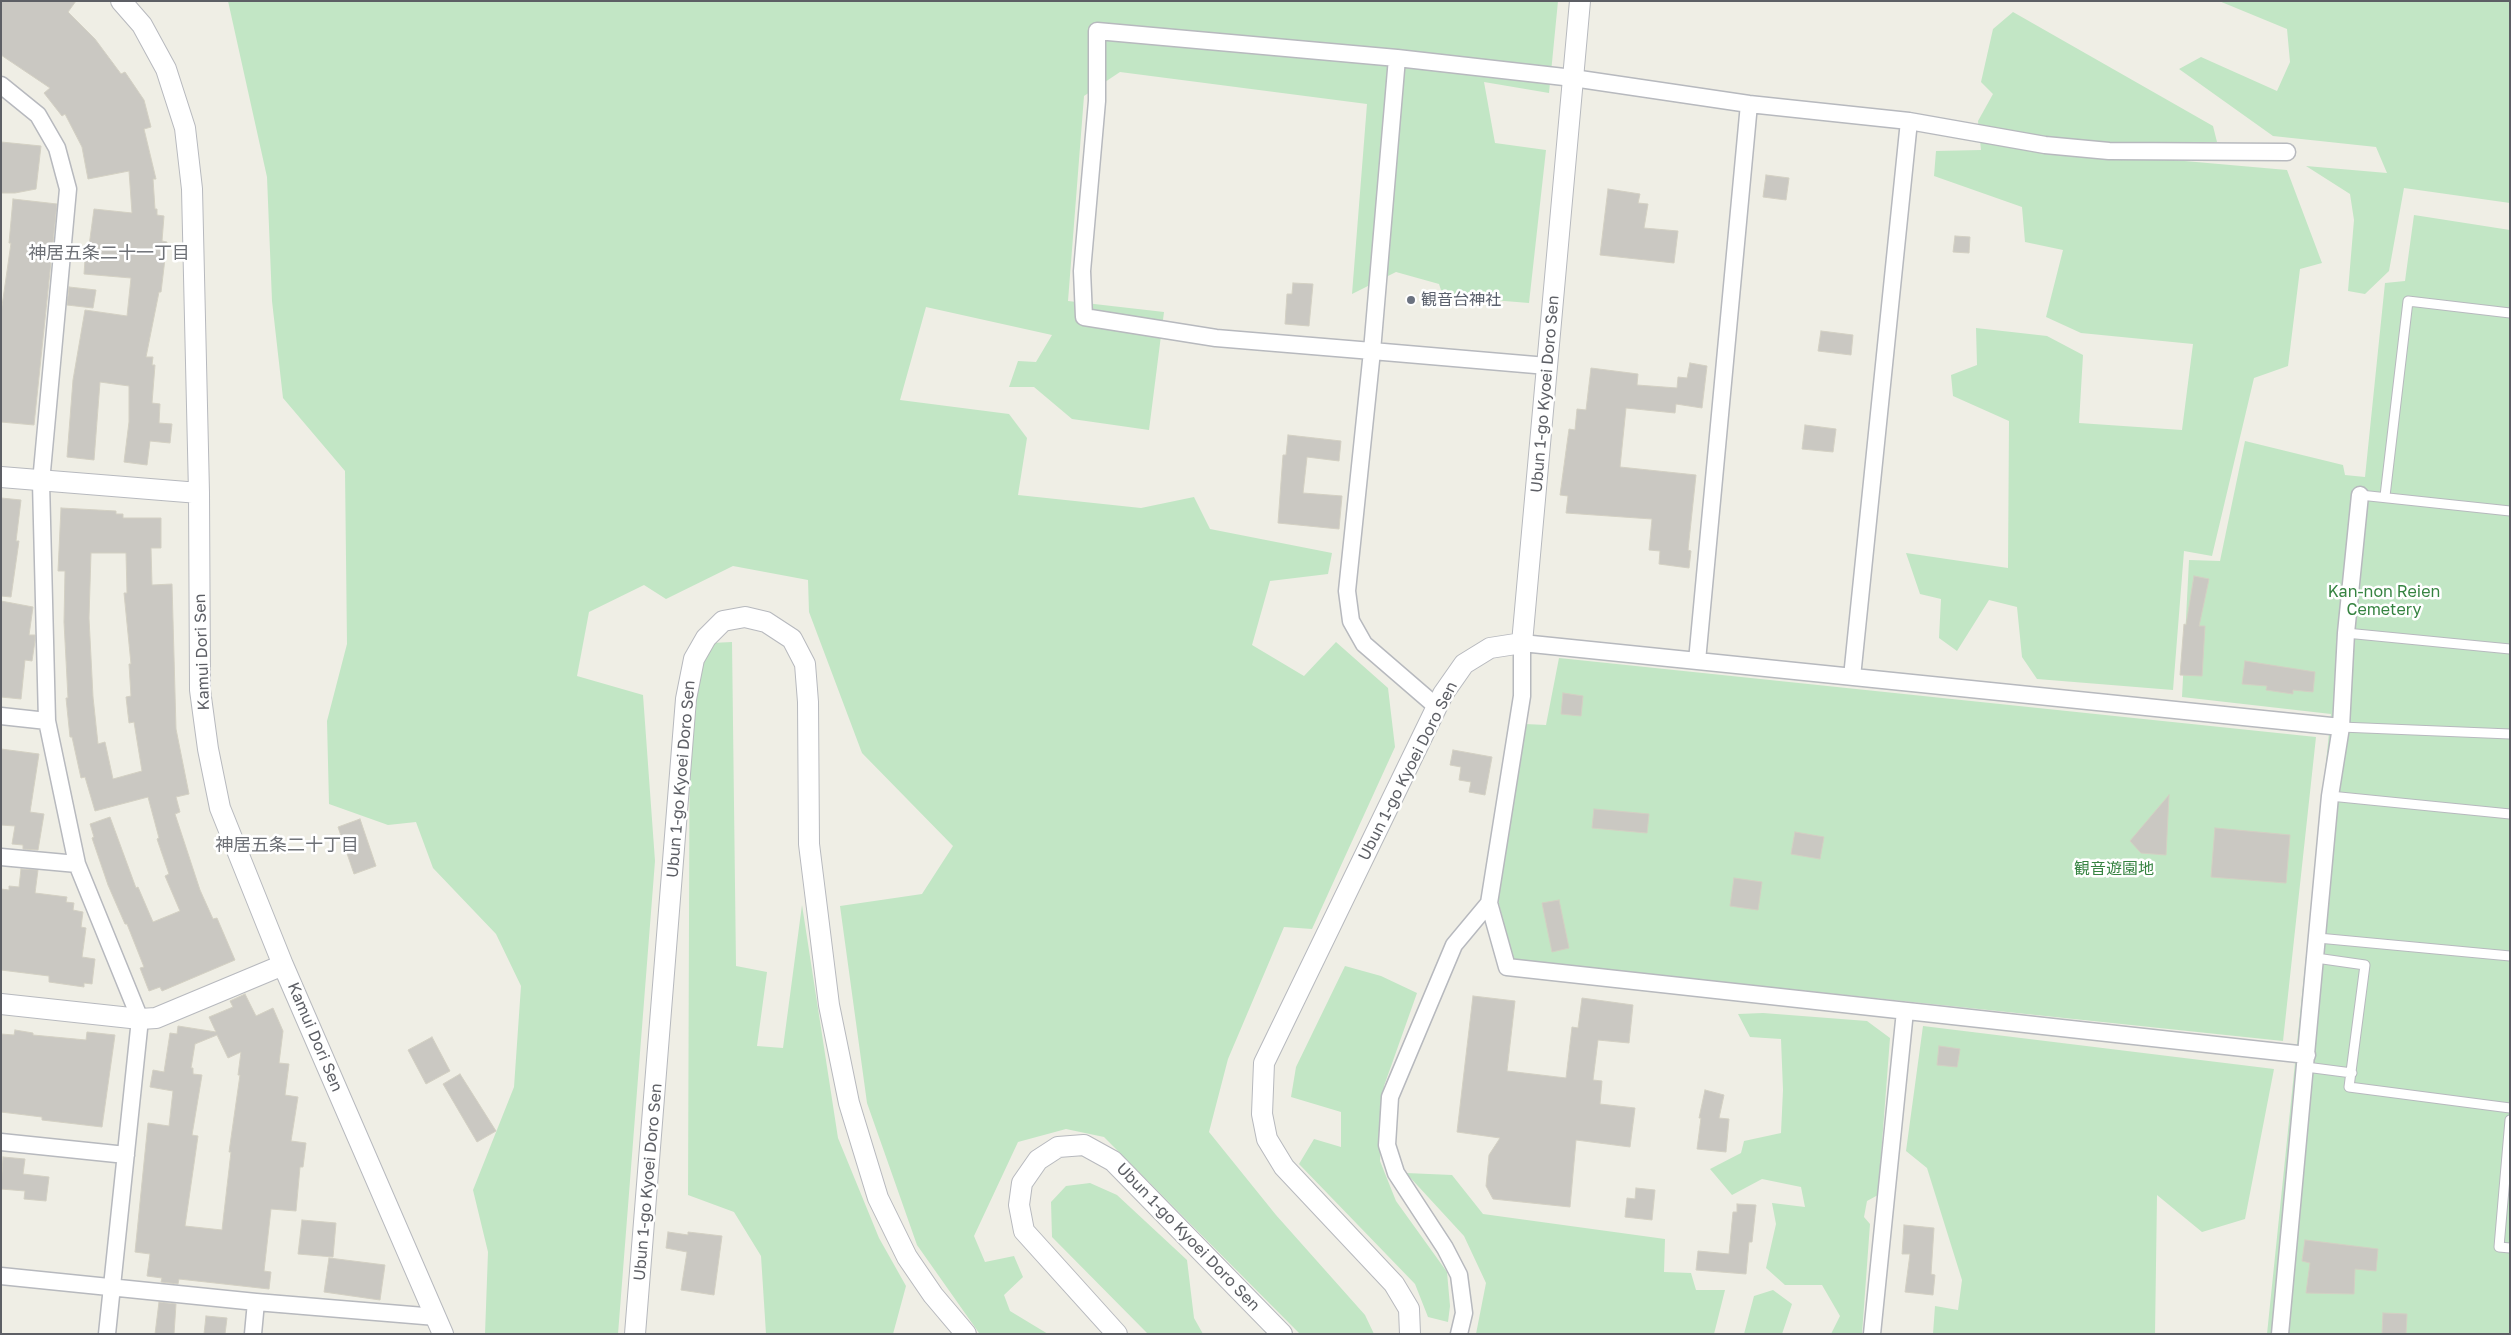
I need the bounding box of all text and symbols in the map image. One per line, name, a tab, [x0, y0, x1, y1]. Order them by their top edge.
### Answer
district label: 神居五条二十一丁目	[28, 242, 190, 264]
place label: 観音台神社	[1421, 290, 1501, 310]
marker: 観音台神社	[1405, 294, 1417, 306]
street label: Ubun 1-go Kyoei Doro Sen	[1527, 294, 1563, 494]
park label: Kan-non Reien Cemetery	[2328, 582, 2440, 620]
street label: Kamui Dori Sen	[190, 593, 214, 711]
street label: Ubun 1-go Kyoei Doro Sen	[1354, 678, 1462, 864]
street label: Ubun 1-go Kyoei Doro Sen	[663, 679, 699, 879]
district label: 神居五条二十丁目	[215, 834, 359, 856]
park label: 観音遊園地	[2074, 859, 2154, 879]
street label: Kamui Dori Sen	[283, 980, 347, 1094]
street label: Ubun 1-go Kyoei Doro Sen	[630, 1082, 666, 1282]
street label: Ubun 1-go Kyoei Doro Sen	[1112, 1159, 1264, 1315]

